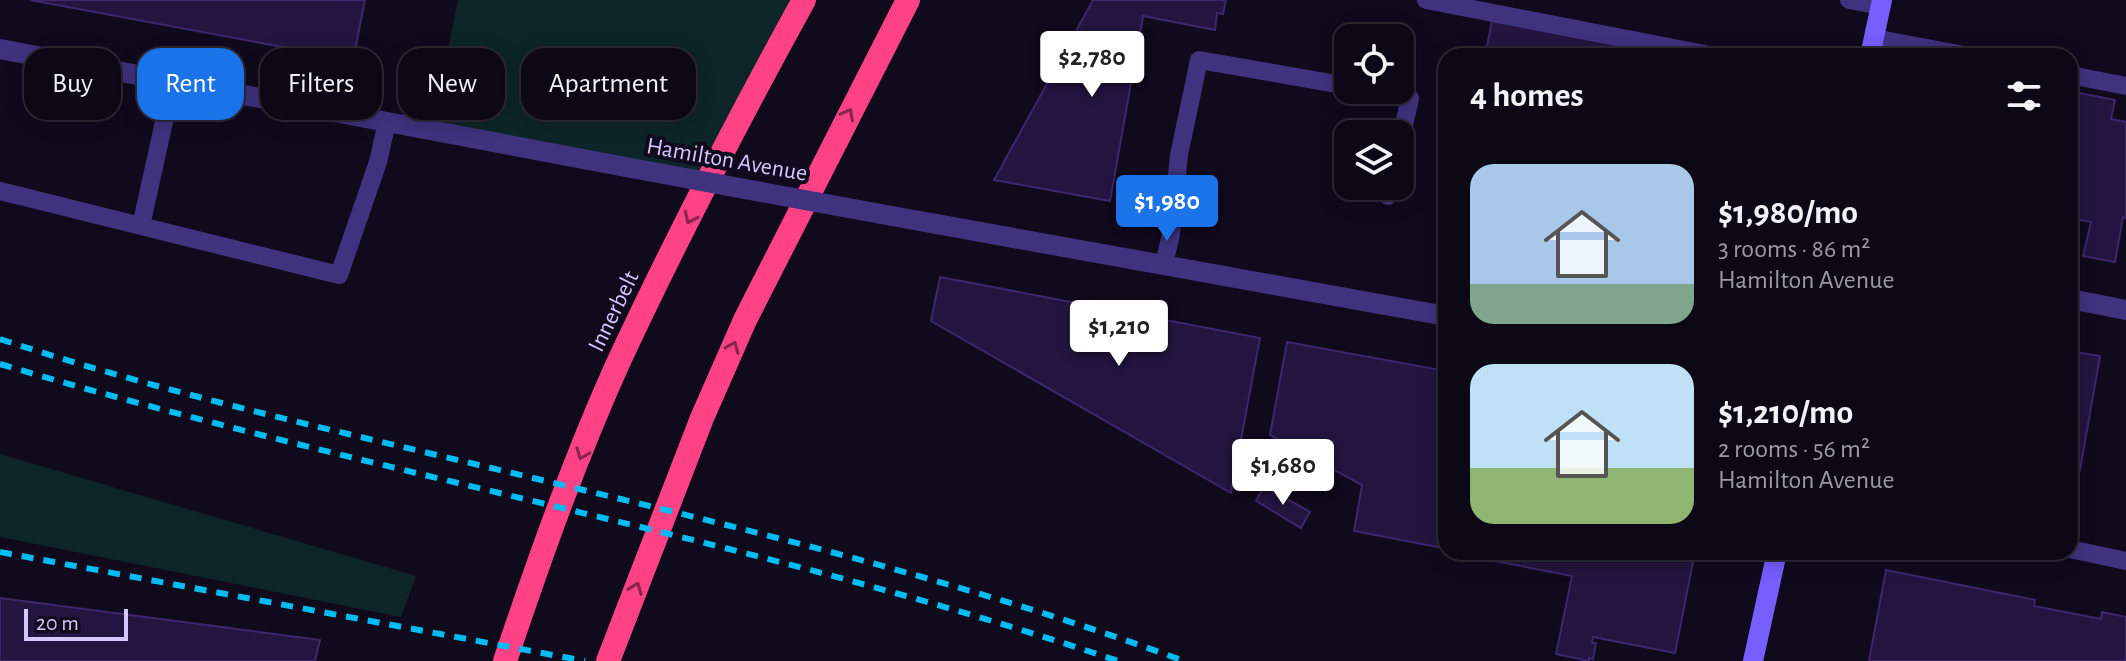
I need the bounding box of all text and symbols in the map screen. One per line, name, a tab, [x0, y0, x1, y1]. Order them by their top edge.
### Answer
map controls	[1334, 24, 1414, 200]
button: locate	[1334, 24, 1414, 104]
pin: $2,780	[1027, 31, 1157, 99]
text: $2,780	[1058, 44, 1126, 70]
chip: Buy	[24, 48, 121, 120]
chip: Rent	[137, 48, 244, 120]
chip: Filters	[260, 48, 382, 120]
chip: New	[398, 48, 505, 120]
chip: Apartment	[521, 48, 696, 120]
icon: filters	[2002, 74, 2046, 118]
text: 4 homes	[1470, 79, 1584, 113]
one-way arrow	[838, 108, 854, 123]
button: layers	[1334, 120, 1414, 200]
street label: Hamilton Avenue	[645, 134, 809, 186]
pin: $1,980	[1102, 175, 1232, 243]
text: $1,980	[1134, 188, 1200, 214]
icon: home	[1534, 196, 1630, 292]
text: $1,980/mo	[1718, 196, 1858, 230]
one-way arrow	[684, 210, 700, 224]
text: 3 rooms · 86 m²	[1718, 236, 1870, 262]
street label: Innerbelt	[584, 267, 644, 356]
text: Hamilton Avenue	[1718, 267, 1894, 293]
pin: $1,210	[1054, 300, 1184, 368]
text: $1,210	[1088, 313, 1150, 339]
one-way arrow	[723, 341, 739, 355]
icon: home	[1534, 396, 1630, 492]
text: $1,210/mo	[1718, 396, 1853, 430]
text: 2 rooms · 56 m²	[1718, 436, 1870, 462]
pin: $1,680	[1218, 439, 1348, 507]
one-way arrow	[575, 446, 592, 460]
text: $1,680	[1250, 452, 1316, 478]
text: Hamilton Avenue	[1718, 467, 1894, 493]
one-way arrow	[626, 582, 643, 596]
scale bar	[24, 605, 128, 641]
text: 20 m	[36, 612, 79, 634]

